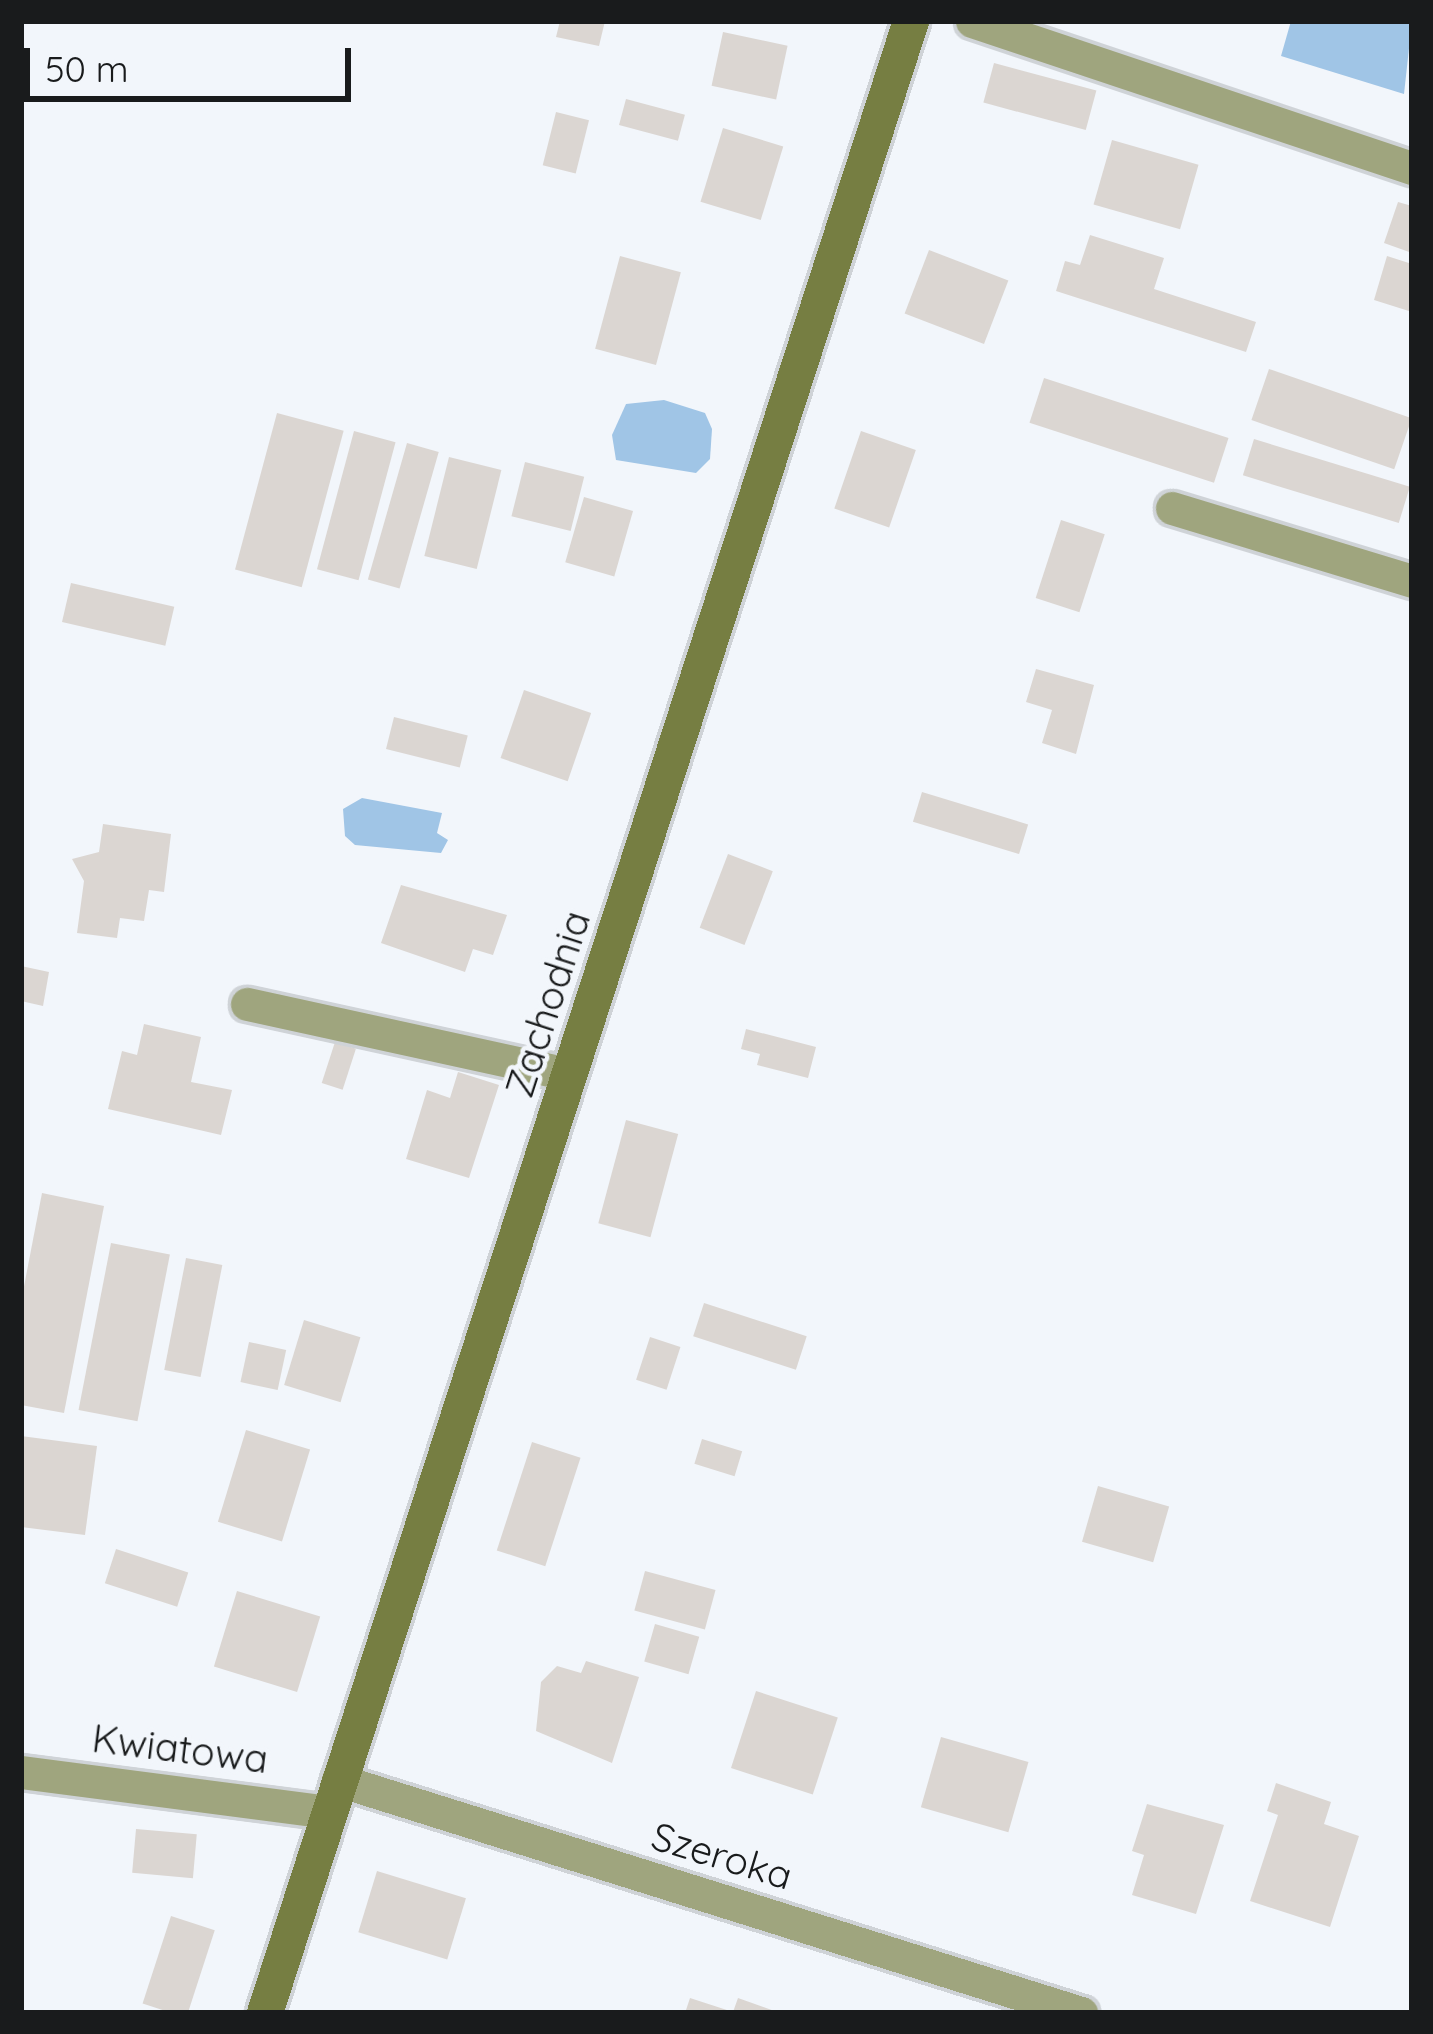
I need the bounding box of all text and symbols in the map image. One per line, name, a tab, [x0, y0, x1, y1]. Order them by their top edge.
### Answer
scale bar	[30, 24, 357, 98]
text: 50 m	[45, 46, 129, 91]
street label: Zachodnia	[496, 905, 600, 1103]
street label: Kwiatowa	[89, 1715, 271, 1783]
street label: Szeroka	[646, 1813, 798, 1899]

